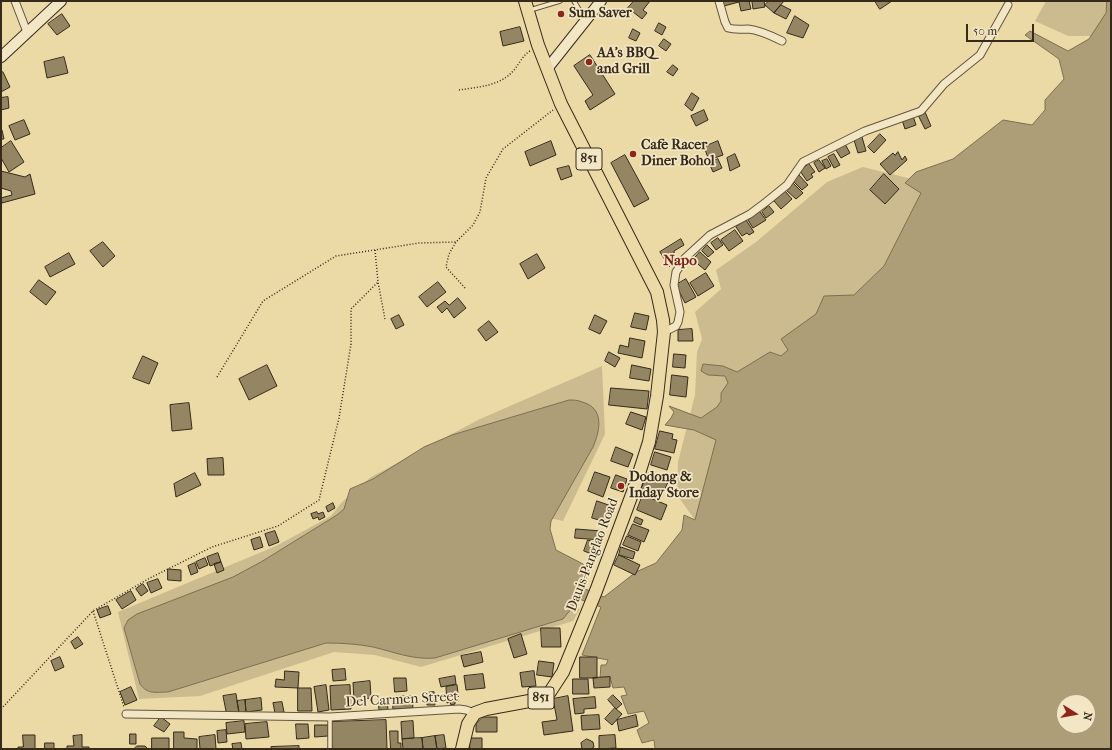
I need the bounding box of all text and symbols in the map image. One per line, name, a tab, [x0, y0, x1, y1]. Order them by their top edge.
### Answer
place label: Sum Saver	[569, 6, 632, 22]
marker: Sum Saver	[556, 9, 566, 19]
scale bar	[968, 16, 1036, 42]
text: 50 m	[973, 24, 997, 38]
place label: AA's BBQ and Grill	[597, 46, 655, 78]
marker: AA's BBQ and Grill	[584, 57, 594, 67]
place label: Cafe Racer Diner Bohol	[641, 138, 715, 170]
road number: 851	[576, 148, 602, 170]
marker: Cafe Racer Diner Bohol	[628, 149, 638, 159]
district label: Napo	[663, 252, 697, 270]
place label: Dodong & Inday Store	[629, 470, 699, 502]
marker: Dodong & Inday Store	[616, 481, 626, 491]
street label: Dauis-Panglao Road	[564, 496, 622, 614]
road number: 851	[528, 687, 554, 709]
street label: Del Carmen Street	[345, 689, 459, 711]
north arrow	[1056, 694, 1096, 734]
text: N	[1080, 711, 1094, 722]

